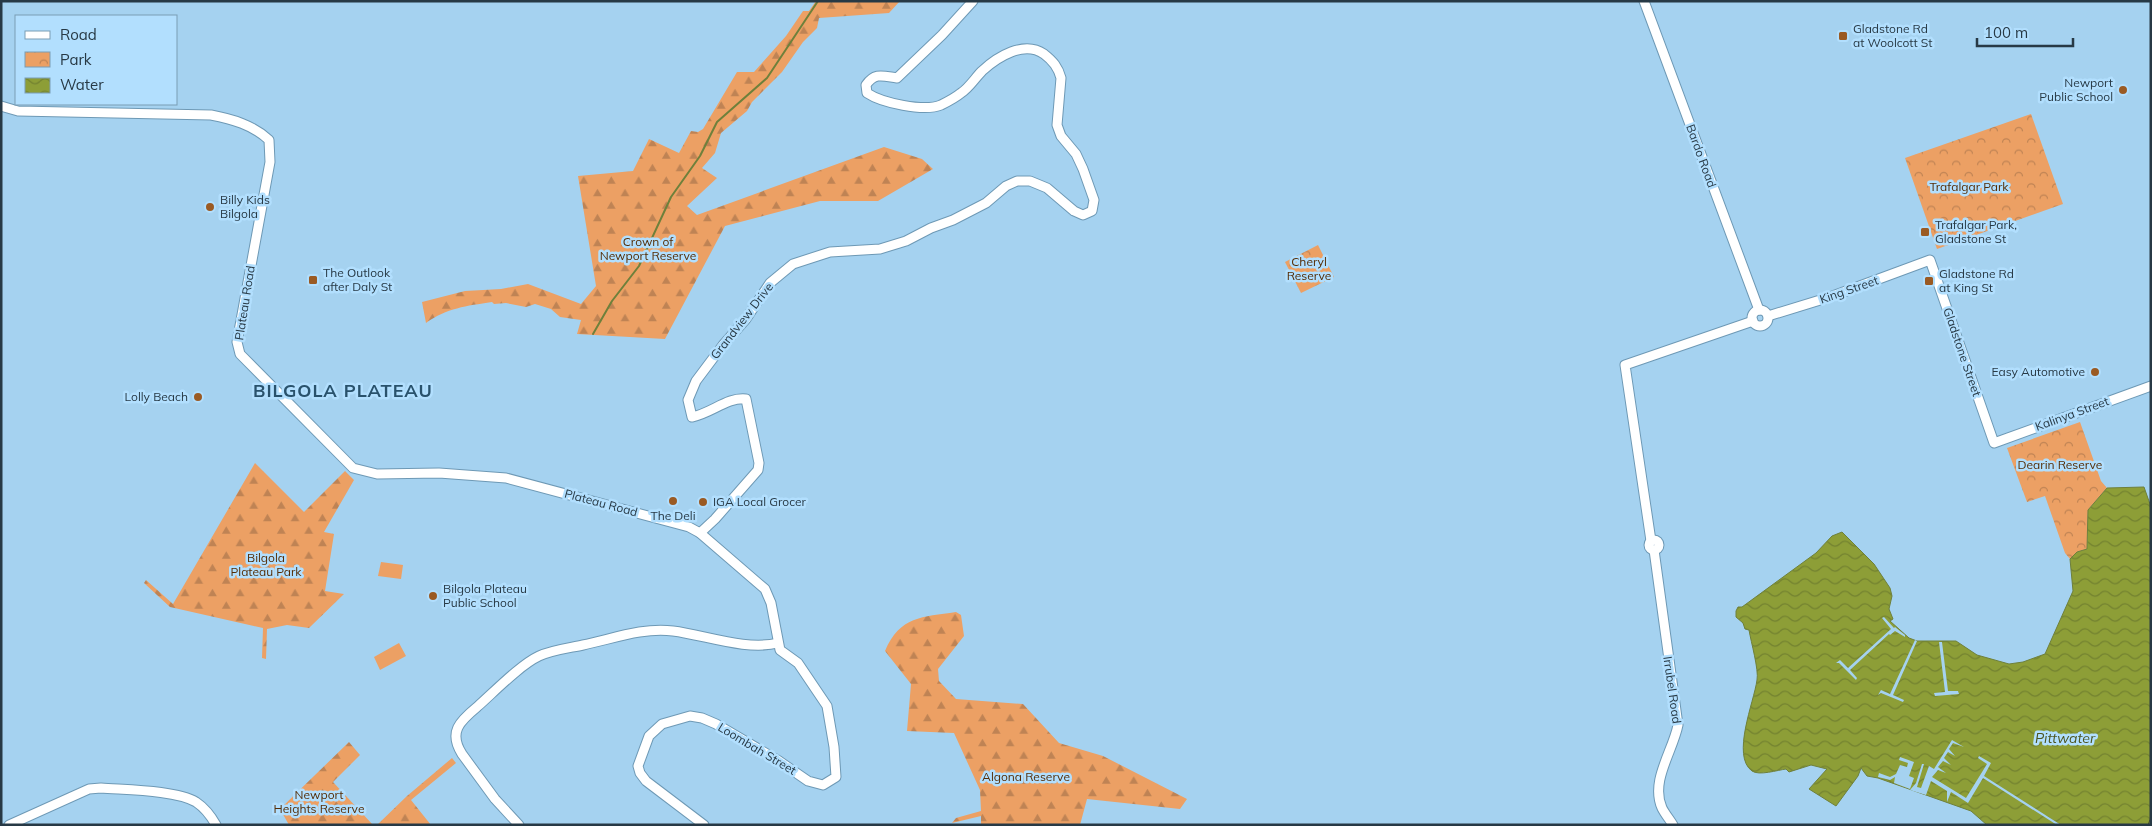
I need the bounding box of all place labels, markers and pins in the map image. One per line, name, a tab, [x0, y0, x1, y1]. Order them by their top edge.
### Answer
place label: Gladstone Rd at Woolcott St	[1853, 21, 1932, 50]
marker: Gladstone Rd at Woolcott St	[1837, 30, 1849, 42]
place label: Newport Public School	[2039, 75, 2113, 104]
marker: Newport Public School	[2117, 84, 2129, 96]
place label: Billy Kids Bilgola	[220, 192, 270, 221]
marker: Billy Kids Bilgola	[204, 201, 216, 213]
place label: Trafalgar Park, Gladstone St	[1935, 217, 2017, 246]
marker: Trafalgar Park, Gladstone St	[1919, 226, 1931, 238]
place label: The Outlook after Daly St	[323, 265, 392, 294]
place label: Gladstone Rd at King St	[1939, 266, 2014, 295]
marker: The Outlook after Daly St	[307, 274, 319, 286]
marker: Gladstone Rd at King St	[1923, 275, 1935, 287]
place label: Easy Automotive	[1992, 364, 2085, 379]
marker: Easy Automotive	[2089, 366, 2101, 378]
place label: Lolly Beach	[125, 389, 188, 404]
marker: Lolly Beach	[192, 391, 204, 403]
place label: IGA Local Grocer	[713, 494, 806, 509]
marker: The Deli	[667, 495, 679, 507]
marker: IGA Local Grocer	[697, 496, 709, 508]
place label: The Deli	[650, 508, 696, 523]
place label: Bilgola Plateau Public School	[443, 581, 527, 610]
marker: Bilgola Plateau Public School	[427, 590, 439, 602]

